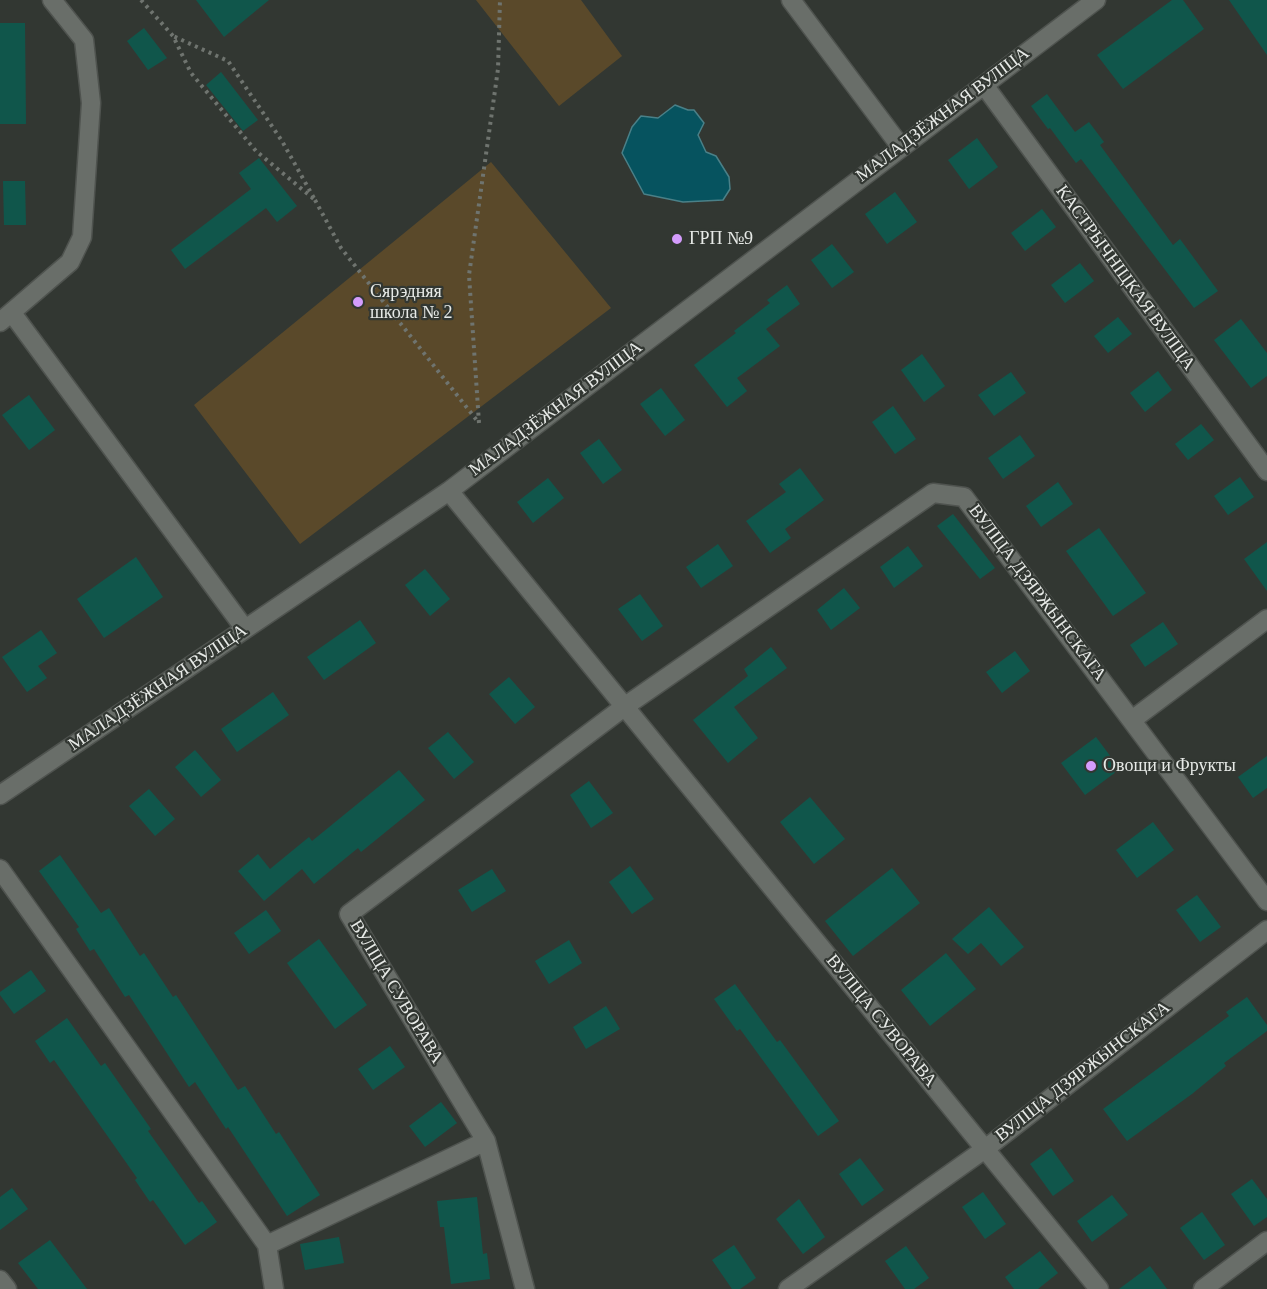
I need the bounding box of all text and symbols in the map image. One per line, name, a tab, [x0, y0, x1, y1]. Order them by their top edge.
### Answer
street label: МАЛАДЗЁЖНАЯ ВУЛІЦА	[852, 43, 1034, 187]
street label: КАСТРЫЧНІЦКАЯ ВУЛІЦА	[1051, 181, 1199, 375]
place label: ГРП №9	[689, 228, 753, 250]
marker: ГРП №9	[670, 232, 684, 246]
place label: Сярэдняя школа № 2	[370, 281, 453, 324]
marker: Сярэдняя школа № 2	[351, 295, 365, 309]
street label: МАЛАДЗЁЖНАЯ ВУЛІЦА	[465, 337, 647, 481]
street label: ВУЛІЦА ДЗЯРЖЫНСКАГА	[963, 500, 1111, 686]
street label: МАЛАДЗЁЖНАЯ ВУЛІЦА	[64, 620, 252, 756]
place label: Овощи и Фрукты	[1103, 755, 1236, 777]
marker: Овощи и Фрукты	[1084, 759, 1098, 773]
street label: ВУЛІЦА СУВОРАВА	[344, 916, 448, 1068]
street label: ВУЛІЦА СУВОРАВА	[821, 950, 941, 1092]
street label: ВУЛІЦА ДЗЯРЖЫНСКАГА	[991, 997, 1175, 1147]

